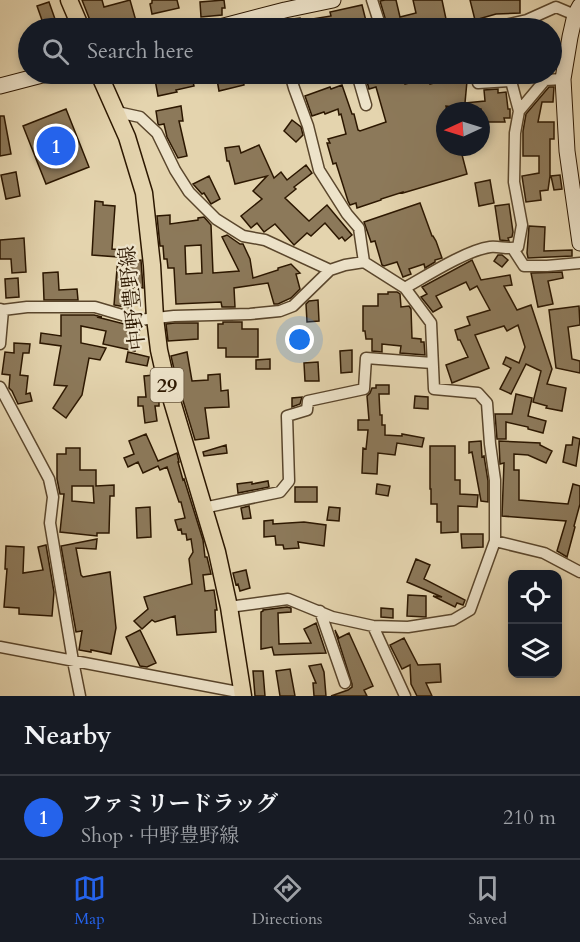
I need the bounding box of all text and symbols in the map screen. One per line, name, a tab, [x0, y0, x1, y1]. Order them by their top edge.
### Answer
search box	[18, 18, 562, 84]
icon: search	[39, 35, 72, 68]
text: Search here	[87, 36, 194, 66]
north arrow	[436, 102, 490, 156]
pin: 1	[36, 124, 76, 168]
street label: 中野豊野線	[113, 244, 152, 352]
your location	[285, 325, 314, 354]
road number: 29	[150, 368, 184, 402]
map controls	[508, 570, 562, 678]
button: locate	[508, 570, 562, 624]
button: layers	[508, 624, 562, 678]
text: Nearby	[24, 718, 112, 753]
text: ファミリードラッグ	[81, 789, 278, 819]
text: 1	[38, 804, 49, 831]
text: 210 m	[503, 804, 556, 831]
text: Shop · 中野豊野線	[81, 822, 239, 849]
tab: Map	[73, 872, 106, 930]
tab: Directions	[252, 872, 322, 930]
tab: Saved	[468, 872, 507, 930]

